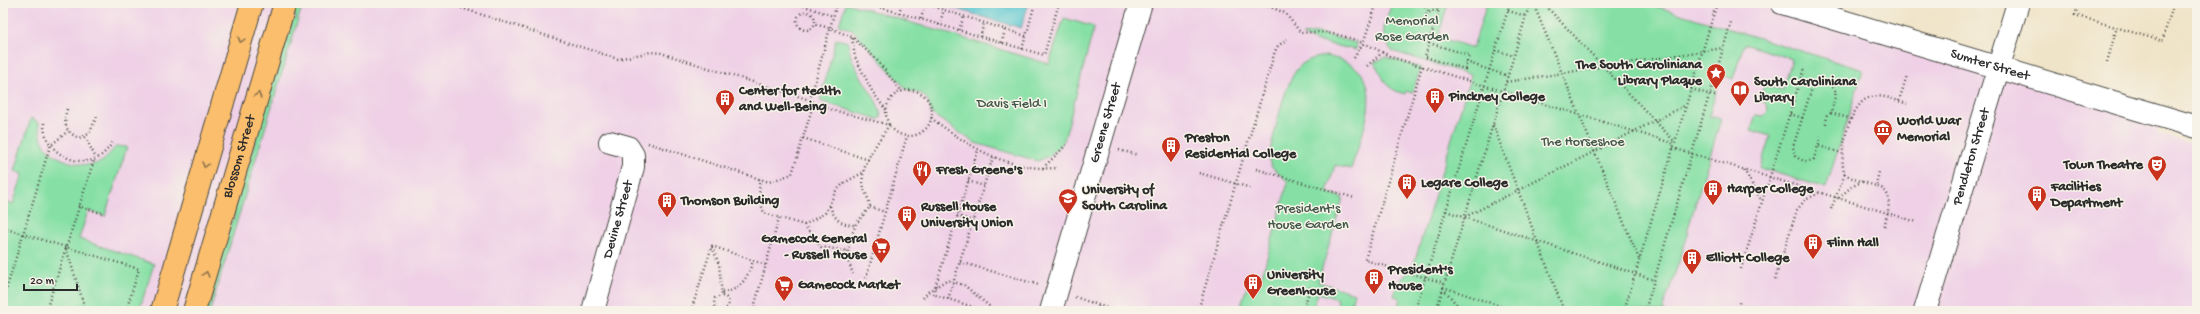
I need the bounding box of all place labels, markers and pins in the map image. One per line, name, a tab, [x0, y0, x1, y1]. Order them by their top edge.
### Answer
place label: The South Caroliniana Library Plaque	[1575, 57, 1703, 90]
place icon: The South Caroliniana Library Plaque	[1705, 62, 1727, 90]
place label: South Caroliniana Library	[1754, 74, 1858, 107]
library icon: South Caroliniana Library	[1729, 79, 1751, 107]
place label: Center for Health and Well-Being	[738, 83, 841, 116]
building icon: Pinckney College	[1424, 86, 1446, 114]
building icon: Center for Health and Well-Being	[714, 88, 736, 116]
place label: Pinckney College	[1448, 89, 1546, 106]
place label: World War Memorial	[1896, 113, 1962, 146]
museum icon: World War Memorial	[1872, 118, 1894, 146]
place label: Preston Residential College	[1184, 130, 1297, 163]
building icon: Preston Residential College	[1160, 135, 1182, 163]
theatre icon: Town Theatre	[2146, 154, 2168, 182]
place label: Town Theatre	[2063, 157, 2144, 174]
restaurant icon: Fresh Greene's	[911, 159, 933, 187]
place label: Fresh Greene's	[935, 162, 1023, 179]
building icon: Legare College	[1396, 172, 1418, 200]
place label: Legare College	[1421, 175, 1509, 192]
building icon: Harper College	[1702, 178, 1724, 206]
place label: Facilities Department	[2049, 179, 2124, 212]
place label: Harper College	[1727, 181, 1814, 198]
place label: University of South Carolina	[1082, 182, 1168, 215]
building icon: Facilities Department	[2026, 184, 2048, 212]
school or university icon: University of South Carolina	[1057, 187, 1079, 215]
building icon: Thomson Building	[656, 190, 678, 218]
place label: Thomson Building	[680, 193, 779, 210]
place label: Russell House University Union	[920, 199, 1013, 232]
building icon: Russell House University Union	[896, 204, 918, 232]
place label: Gamecock General - Russell House	[761, 231, 868, 264]
building icon: Flinn Hall	[1802, 232, 1824, 260]
place label: Flinn Hall	[1826, 235, 1879, 252]
supermarket icon: Gamecock General - Russell House	[870, 236, 892, 264]
building icon: Elliott College	[1681, 247, 1703, 275]
place label: Elliott College	[1706, 250, 1790, 267]
place label: President's House	[1387, 262, 1453, 295]
place label: University Greenhouse	[1267, 267, 1336, 300]
building icon: President's House	[1363, 267, 1385, 295]
building icon: University Greenhouse	[1242, 272, 1264, 300]
supermarket icon: Gamecock Market	[773, 274, 795, 302]
place label: Gamecock Market	[798, 277, 901, 294]

